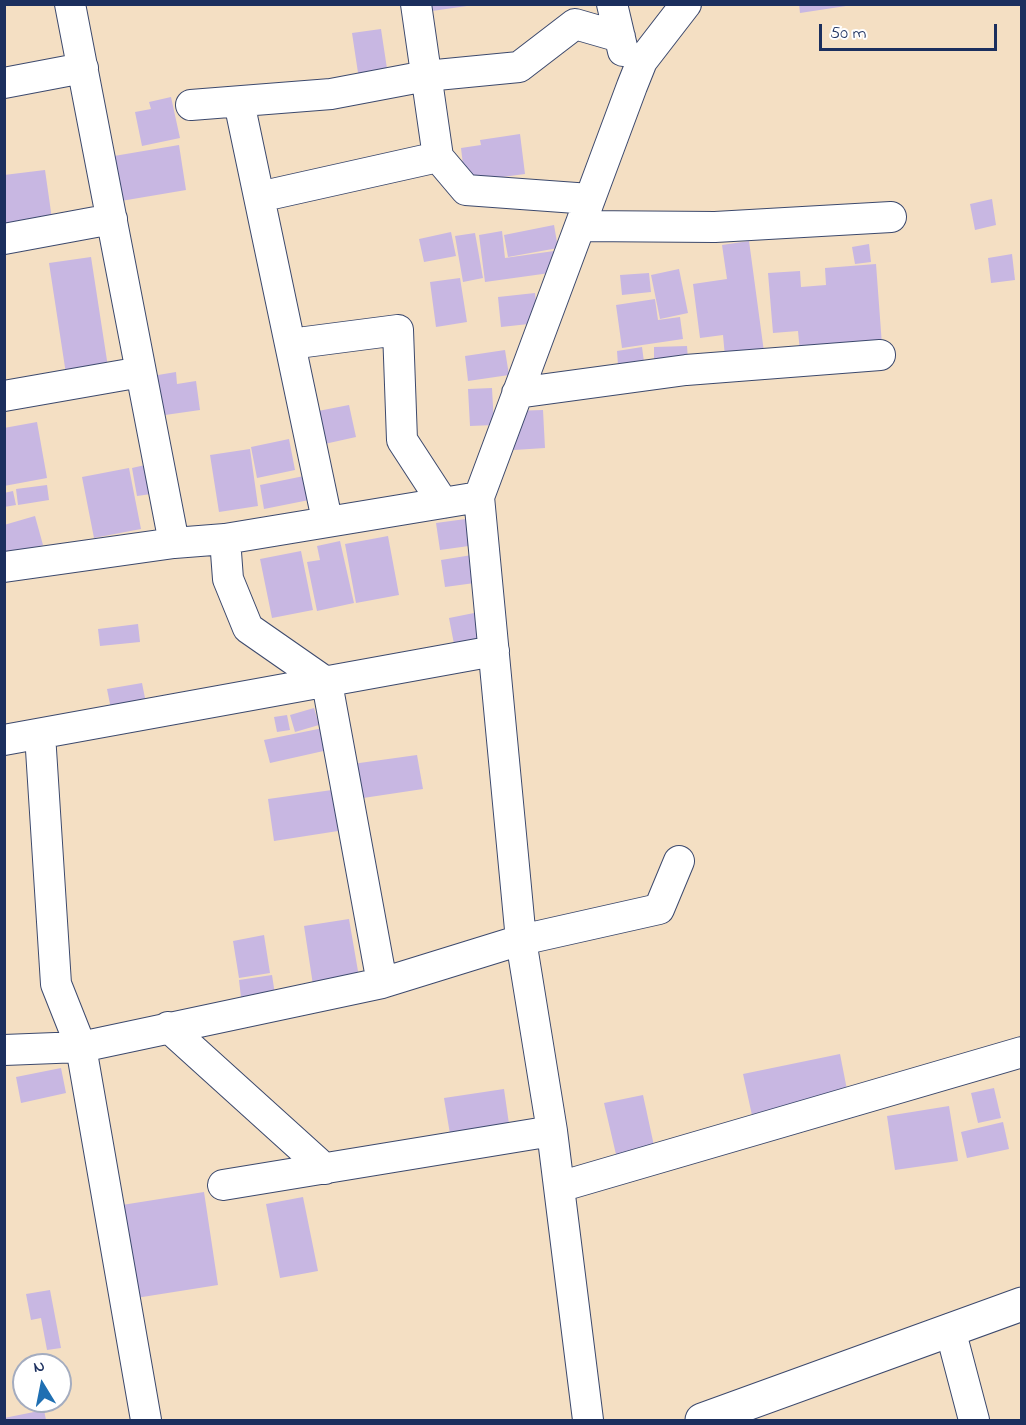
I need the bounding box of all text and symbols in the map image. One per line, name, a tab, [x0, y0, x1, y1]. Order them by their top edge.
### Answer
scale bar	[822, 12, 1000, 50]
text: 50 m	[830, 21, 867, 47]
north arrow	[12, 1353, 72, 1413]
text: N	[32, 1354, 47, 1380]

